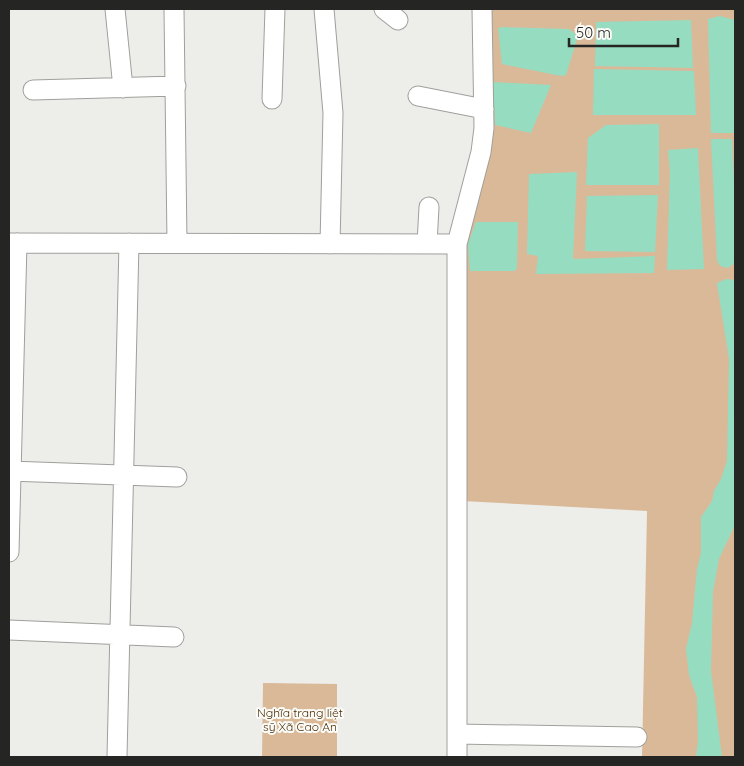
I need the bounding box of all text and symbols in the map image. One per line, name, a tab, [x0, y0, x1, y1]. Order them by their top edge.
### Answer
scale bar	[569, 15, 678, 47]
text: 50 m	[576, 23, 611, 42]
park label: Nghĩa trang liệt sỹ Xã Cao An	[257, 705, 343, 734]

